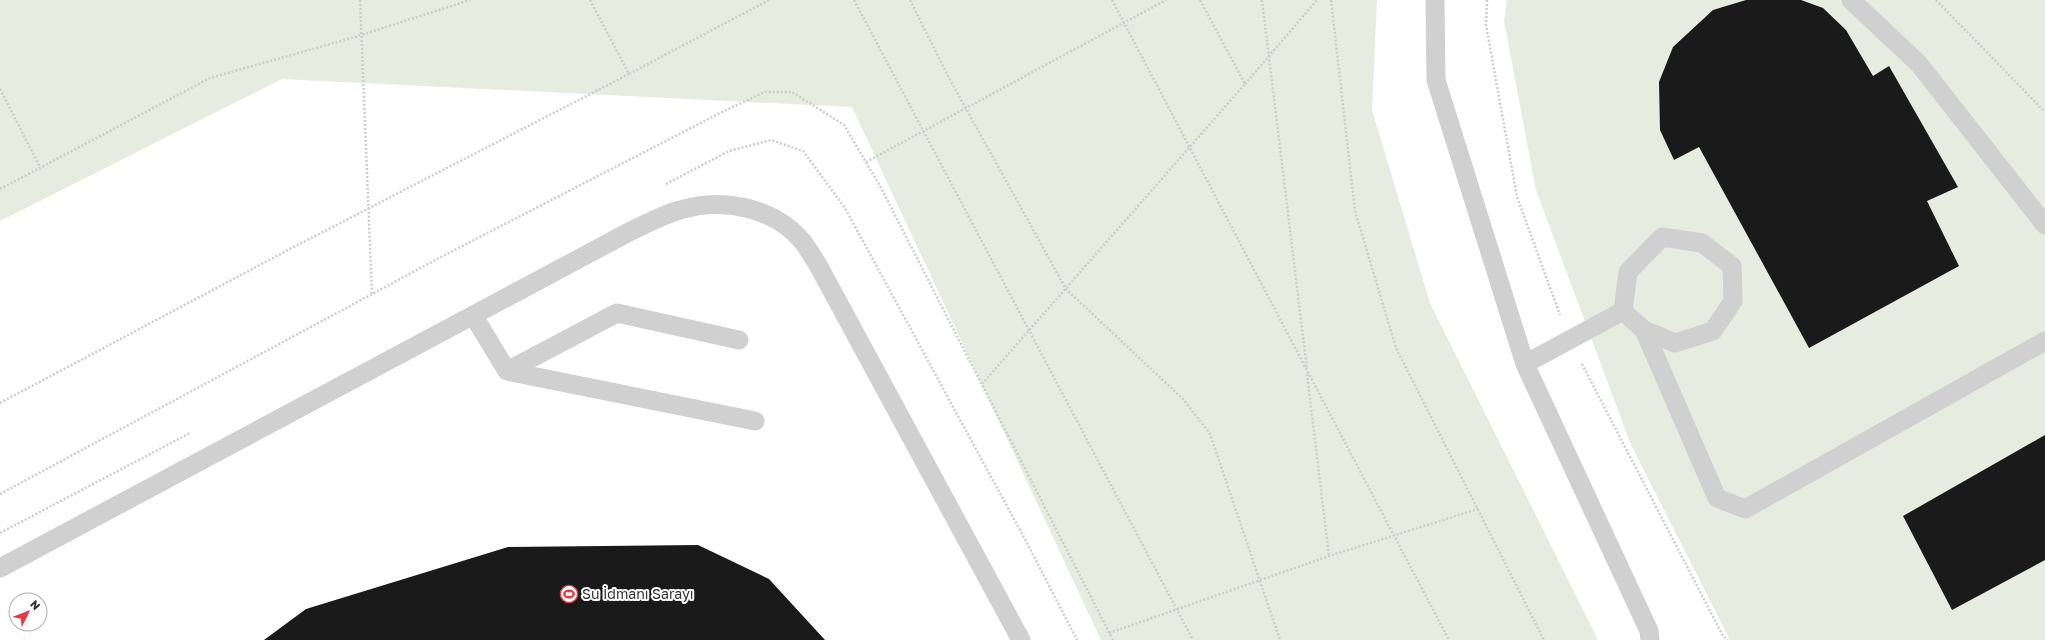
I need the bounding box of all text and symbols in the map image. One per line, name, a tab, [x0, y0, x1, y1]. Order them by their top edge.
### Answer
sports icon: Su İdmanı Sarayı	[559, 584, 579, 604]
place label: Su İdmanı Sarayı	[582, 585, 694, 602]
north arrow	[8, 592, 48, 632]
text: N	[28, 597, 43, 612]

